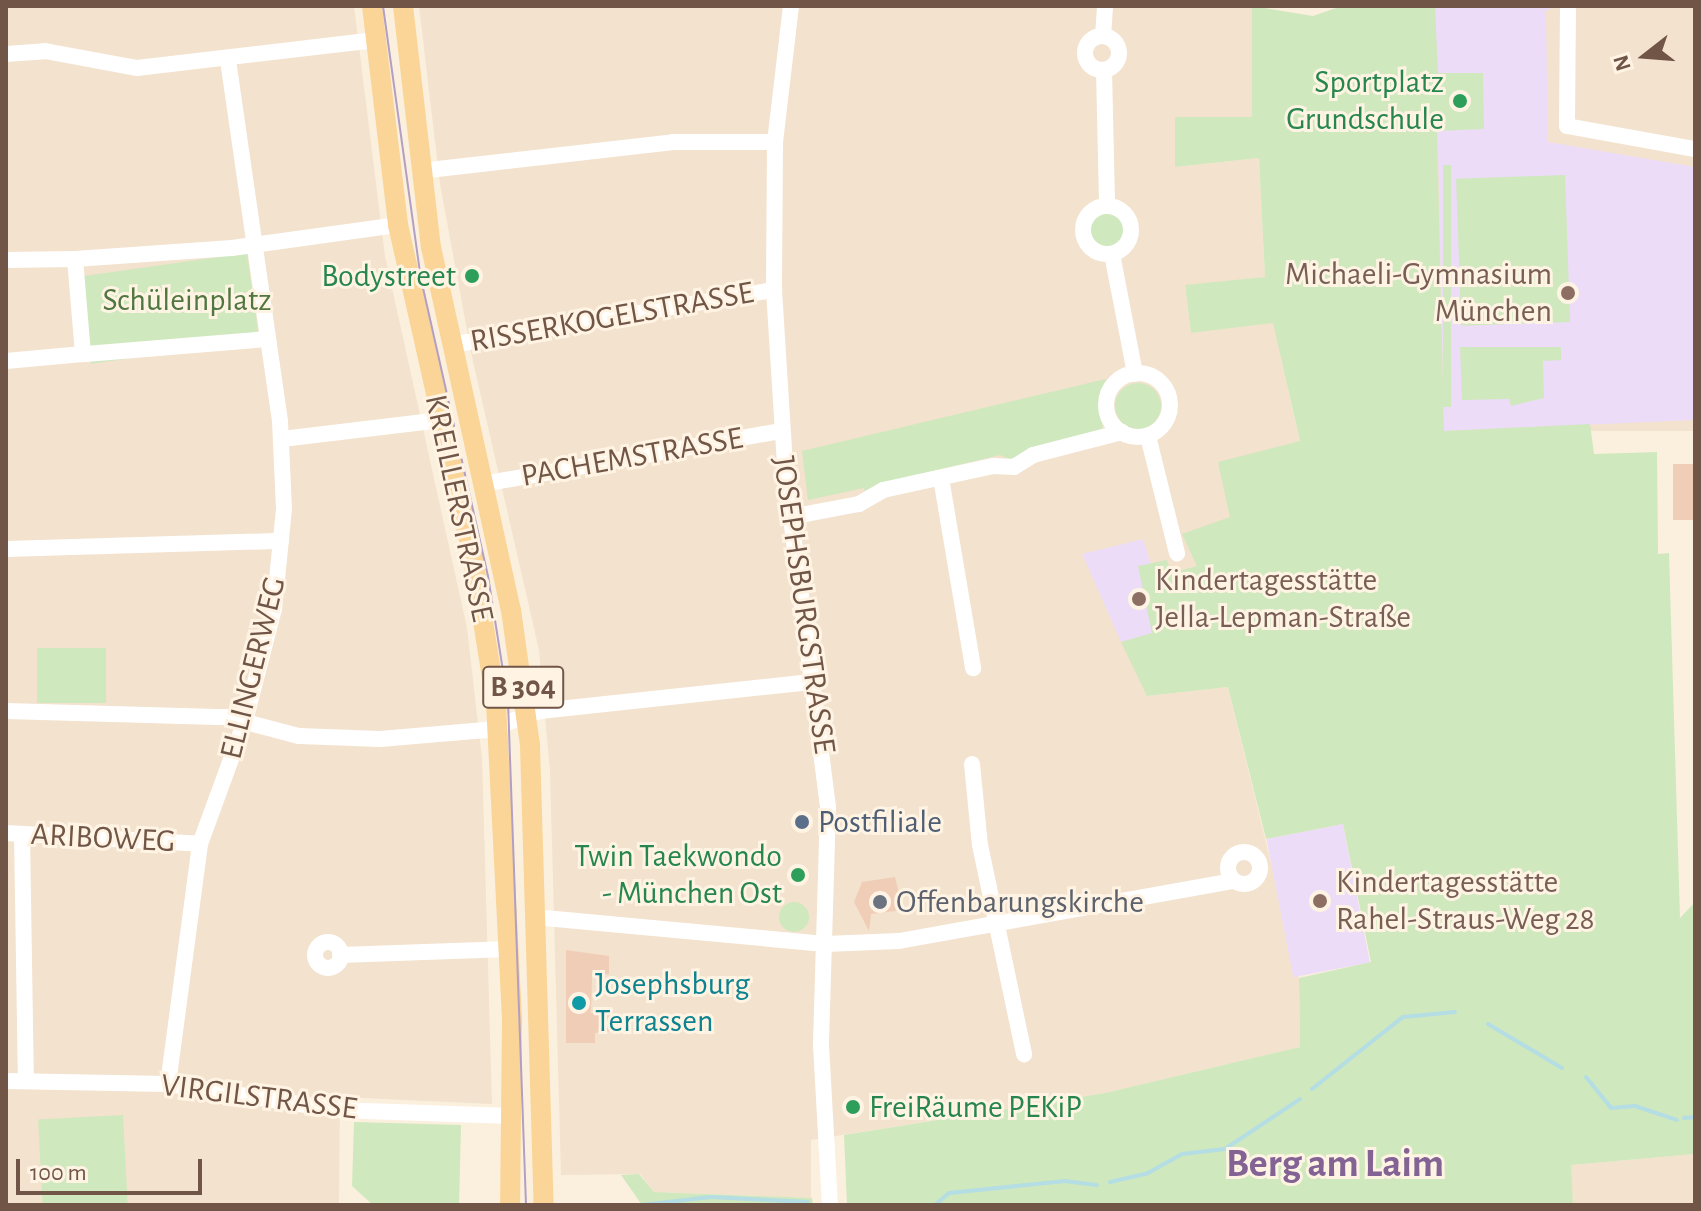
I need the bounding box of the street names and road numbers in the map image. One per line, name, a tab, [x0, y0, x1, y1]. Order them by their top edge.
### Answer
street label: RISSERKOGELSTRASSE	[467, 273, 757, 361]
street label: KREILLERSTRASSE	[416, 391, 502, 625]
street label: PACHEMSTRASSE	[518, 419, 746, 495]
street label: JOSEPHSBURGSTRASSE	[764, 454, 844, 756]
street label: ELLINGERWEG	[212, 573, 294, 763]
road number: B 304	[481, 661, 565, 713]
street label: ARIBOWEG	[30, 815, 176, 861]
street label: VIRGILSTRASSE	[159, 1066, 359, 1128]

